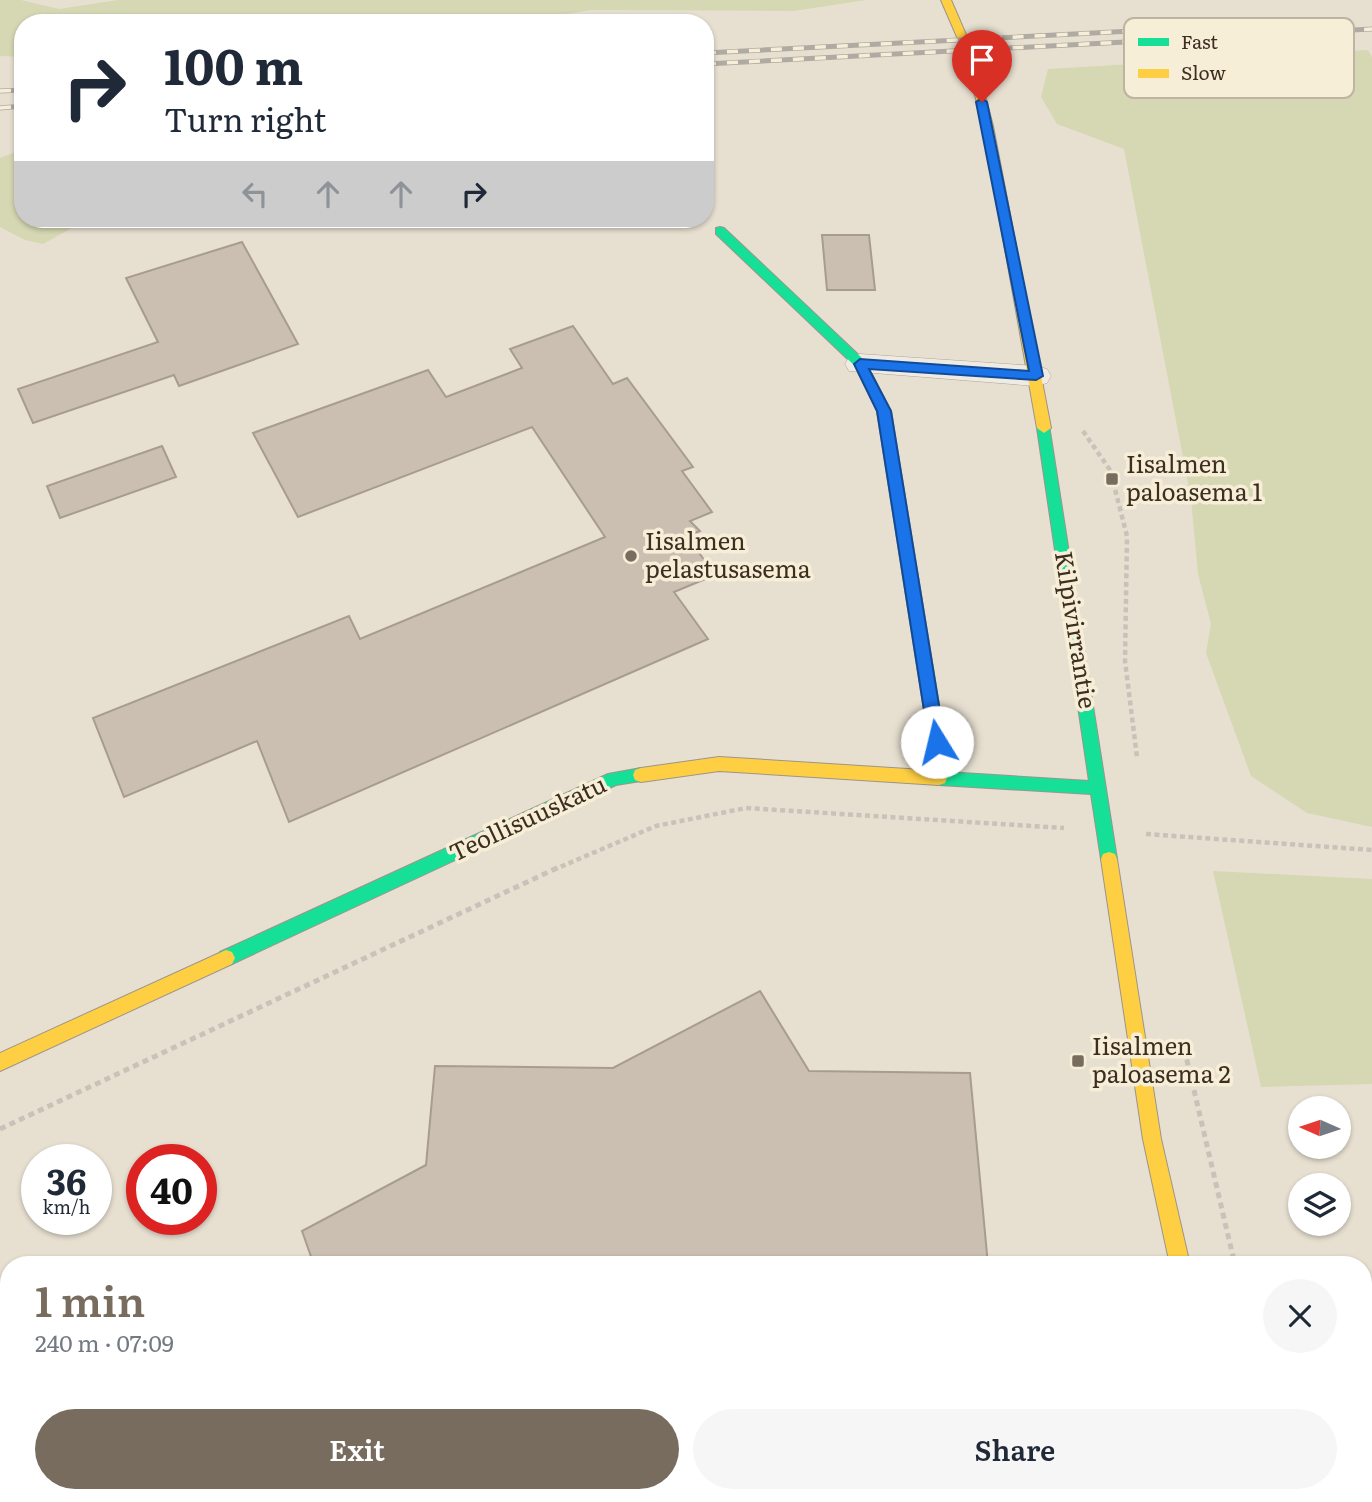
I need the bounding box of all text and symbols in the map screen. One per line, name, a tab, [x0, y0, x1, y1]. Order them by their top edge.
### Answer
legend	[1124, 18, 1354, 98]
text: 100 m	[164, 27, 303, 100]
text: Fast	[1181, 27, 1218, 55]
pin	[952, 30, 1012, 102]
icon: arrive	[963, 41, 1001, 79]
icon: right	[49, 42, 140, 133]
text: Slow	[1181, 58, 1226, 86]
text: Turn right	[164, 94, 326, 142]
icon: left	[236, 175, 274, 213]
icon: ahead	[309, 175, 347, 213]
icon: ahead	[382, 175, 420, 213]
icon: right	[455, 175, 493, 213]
place label: Iisalmen paloasema 1	[1126, 445, 1262, 508]
marker: Iisalmen paloasema 1	[1104, 471, 1120, 487]
place label: Iisalmen pelastusasema	[645, 522, 811, 585]
marker: Iisalmen pelastusasema	[623, 548, 639, 564]
street label: Kilpivirrantie	[1048, 548, 1107, 711]
position arrow	[900, 705, 974, 779]
street label: Teollisuuskatu	[443, 765, 611, 868]
place label: Iisalmen paloasema 2	[1092, 1027, 1231, 1090]
marker: Iisalmen paloasema 2	[1070, 1053, 1086, 1069]
north arrow	[1288, 1096, 1351, 1158]
map controls	[1288, 1096, 1351, 1236]
speed limit sign: 40	[126, 1144, 217, 1235]
text: 36	[47, 1154, 86, 1206]
button: layers	[1288, 1173, 1351, 1236]
text: km/h	[43, 1193, 90, 1220]
text: 1 min	[35, 1268, 145, 1330]
button: close	[1263, 1279, 1337, 1353]
text: 240 m · 07:09	[35, 1325, 174, 1359]
button: Exit	[35, 1409, 679, 1489]
button: Share	[693, 1409, 1337, 1489]

